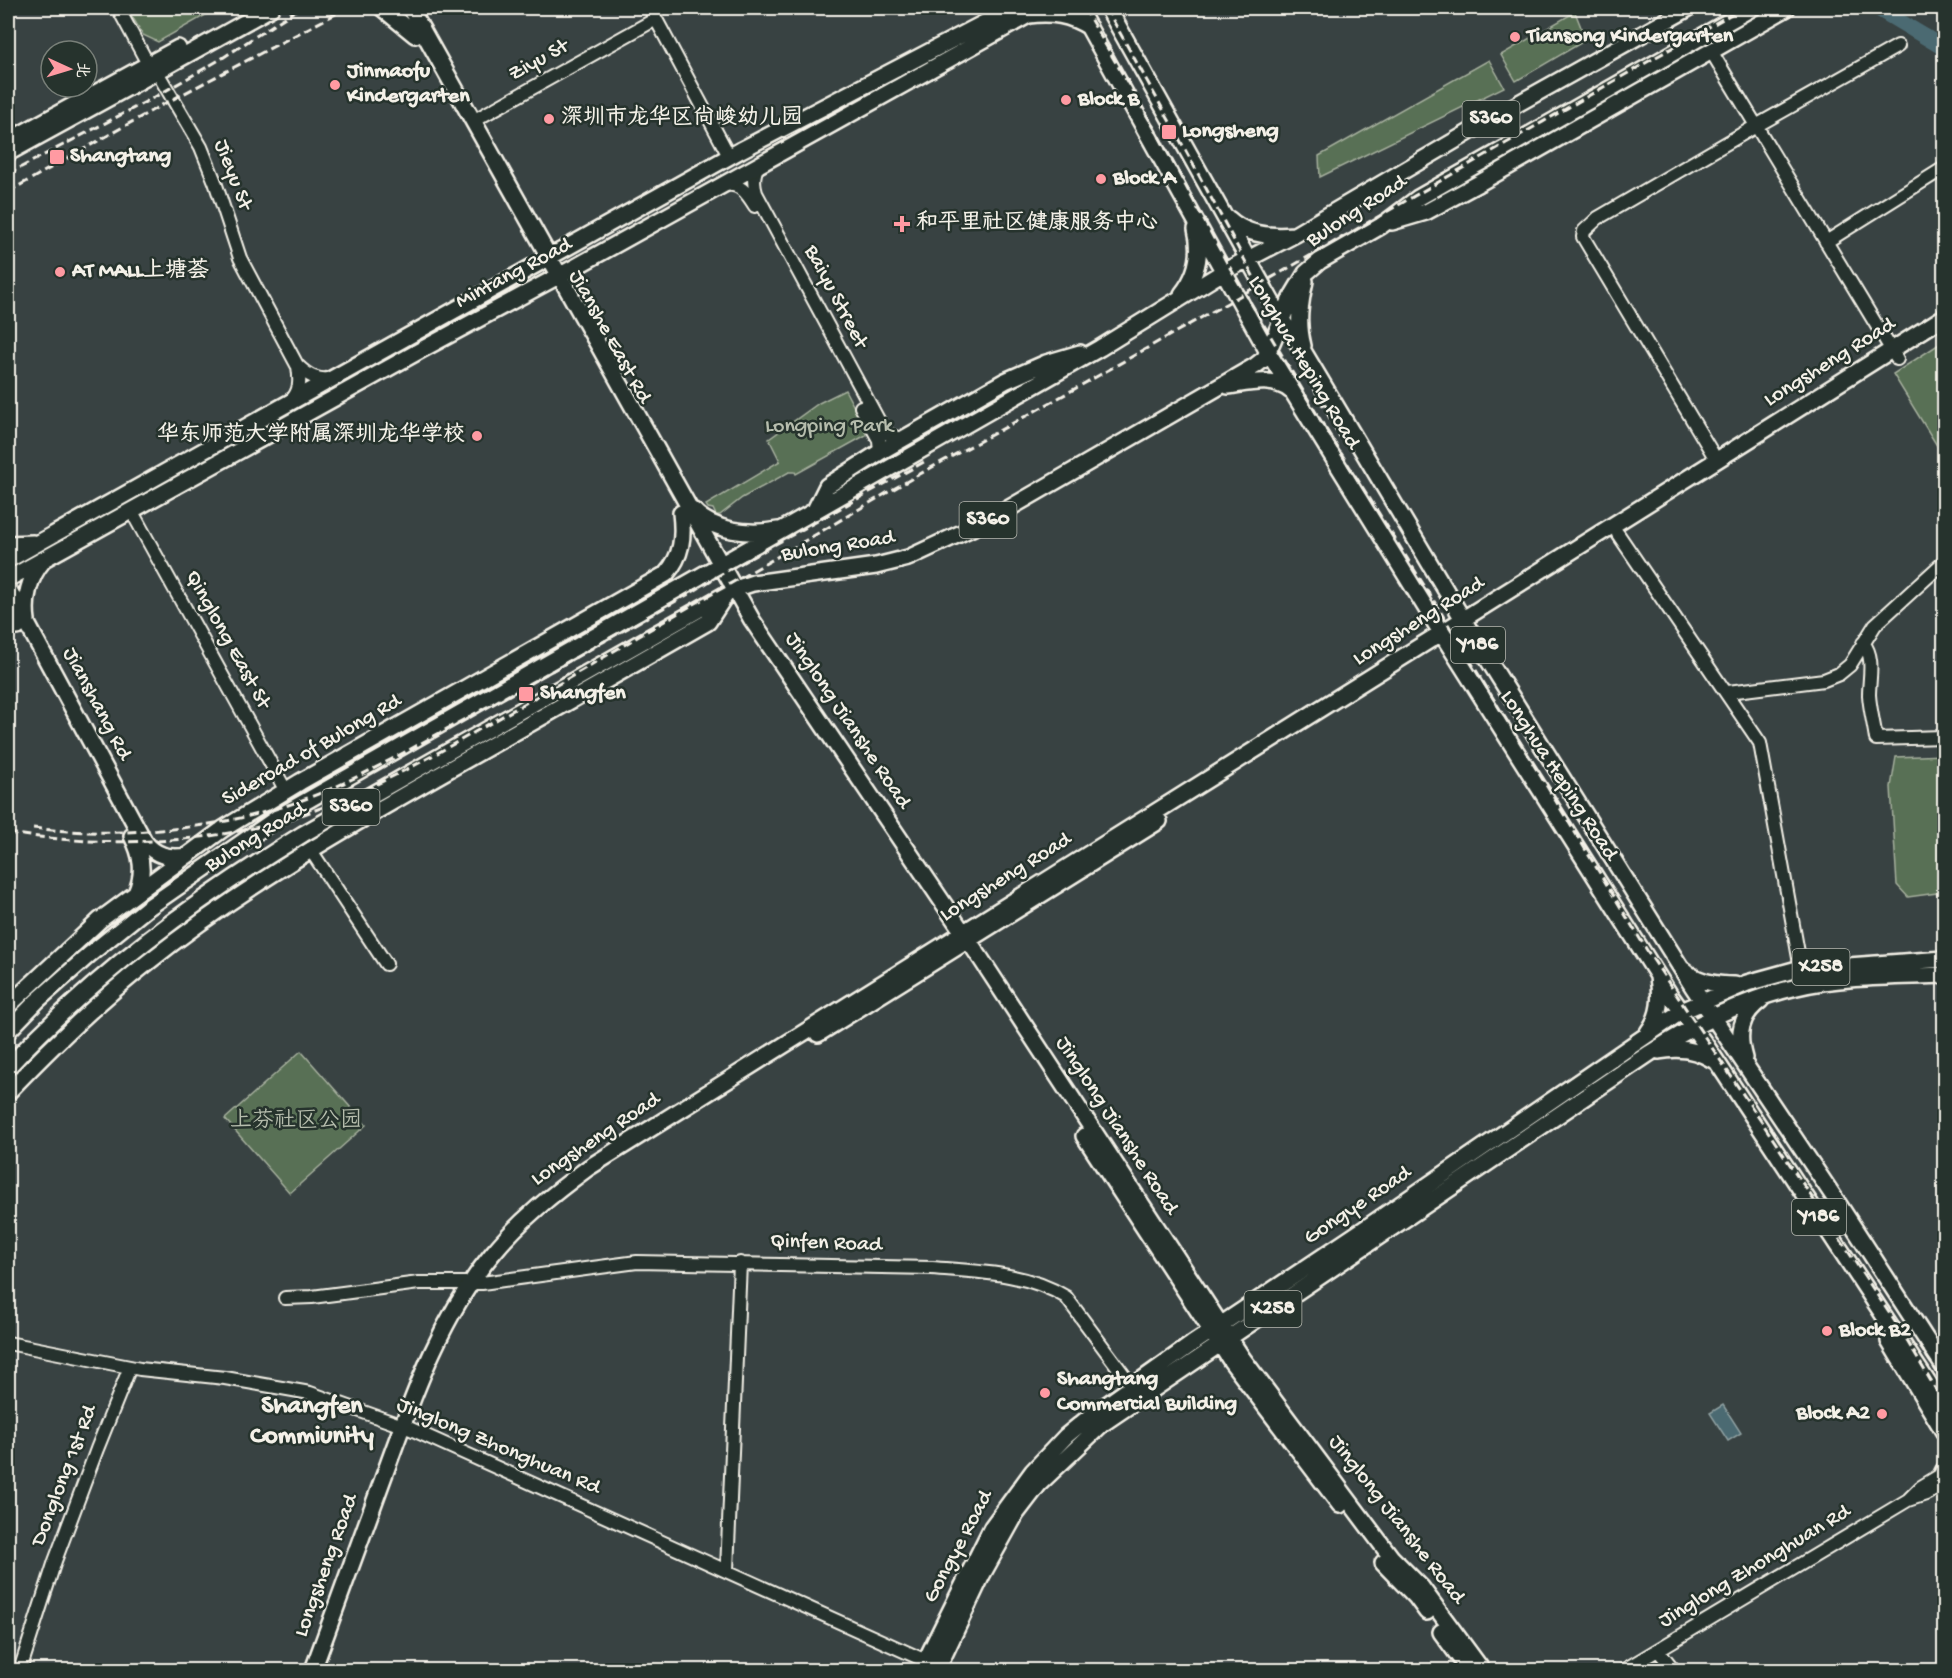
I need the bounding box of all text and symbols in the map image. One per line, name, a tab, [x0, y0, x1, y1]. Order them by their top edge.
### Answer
place label: Tiansong Kindergarten	[1525, 24, 1734, 50]
marker: Tiansong Kindergarten	[1508, 30, 1522, 44]
street label: Ziyu St	[504, 33, 575, 88]
north arrow	[39, 39, 99, 99]
place label: Jinmaofu Kindergarten	[346, 59, 470, 110]
text: 北	[70, 61, 92, 79]
marker: Jinmaofu Kindergarten	[328, 78, 342, 92]
place label: Block B	[1077, 87, 1141, 113]
marker: Block B	[1059, 93, 1073, 107]
road number: S360	[1462, 101, 1520, 137]
place label: 深圳市龙华区尚峻幼儿园	[561, 104, 803, 132]
marker: 深圳市龙华区尚峻幼儿园	[542, 112, 556, 126]
place label: Longsheng	[1182, 119, 1279, 145]
marker: Longsheng	[1160, 123, 1178, 141]
street label: Jieyu St	[207, 136, 258, 216]
place label: Shangtang	[70, 144, 172, 170]
marker: Shangtang	[48, 148, 66, 166]
place label: Block A	[1112, 166, 1178, 192]
street label: Bulong Road	[1301, 169, 1414, 255]
marker: Block A	[1094, 172, 1108, 186]
place label: 和平里社区健康服务中心	[916, 209, 1158, 237]
marker: 和平里社区健康服务中心	[893, 215, 911, 233]
street label: Mintang Road	[451, 232, 578, 316]
street label: Baiyu Street	[796, 240, 874, 355]
place label: AT MALL上塘荟	[71, 257, 209, 285]
marker: AT MALL上塘荟	[53, 265, 67, 279]
street label: Jianshe East Rd	[562, 266, 657, 410]
street label: Longhua Heping Road	[1241, 272, 1366, 456]
street label: Longsheng Road	[1760, 311, 1902, 414]
park label: Longping Park	[765, 414, 895, 440]
place label: 华东师范大学附属深圳龙华学校	[157, 421, 465, 449]
marker: 华东师范大学附属深圳龙华学校	[470, 429, 484, 443]
road number: S360	[960, 502, 1016, 538]
street label: Bulong Road	[779, 525, 898, 569]
street label: Qinglong East St	[178, 566, 277, 716]
street label: Longsheng Road	[1349, 570, 1491, 673]
road number: Y186	[1451, 627, 1505, 663]
street label: Jinglong Jianshe Road	[778, 628, 917, 816]
street label: Jianshang Rd	[55, 643, 138, 767]
place label: Shangfen	[540, 681, 626, 707]
marker: Shangfen	[517, 685, 535, 703]
street label: Longhua Heping Road	[1493, 686, 1624, 868]
street label: Sideroad of Bulong Rd	[218, 688, 408, 813]
road number: S360	[322, 789, 380, 825]
street label: Bulong Road	[200, 796, 313, 880]
street label: Longsheng Road	[936, 826, 1078, 929]
road number: X258	[1792, 949, 1850, 985]
street label: Jinglong Jianshe Road	[1049, 1032, 1185, 1222]
street label: Longsheng Road	[527, 1086, 667, 1193]
park label: 上芬社区公园	[230, 1108, 362, 1135]
street label: Gongye Road	[1299, 1159, 1418, 1251]
road number: Y186	[1792, 1199, 1846, 1235]
street label: Qinfen Road	[770, 1229, 884, 1259]
road number: X258	[1244, 1291, 1302, 1327]
place label: Block B2	[1838, 1318, 1911, 1344]
marker: Block B2	[1820, 1324, 1834, 1338]
place label: Shangtang Commercial Building	[1056, 1367, 1238, 1418]
marker: Shangtang Commercial Building	[1038, 1386, 1052, 1400]
district label: Shangfen Commiunity	[250, 1392, 374, 1453]
street label: Jinglong Zhonghuan Rd	[392, 1392, 606, 1503]
street label: Donglong 1st Rd	[25, 1400, 105, 1552]
place label: Block A2	[1795, 1401, 1870, 1427]
marker: Block A2	[1875, 1407, 1889, 1421]
street label: Jinglong Jianshe Road	[1322, 1430, 1471, 1611]
street label: Gongye Road	[918, 1484, 1001, 1608]
street label: Longsheng Road	[289, 1489, 366, 1641]
street label: Jinglong Zhonghuan Rd	[1655, 1498, 1857, 1634]

